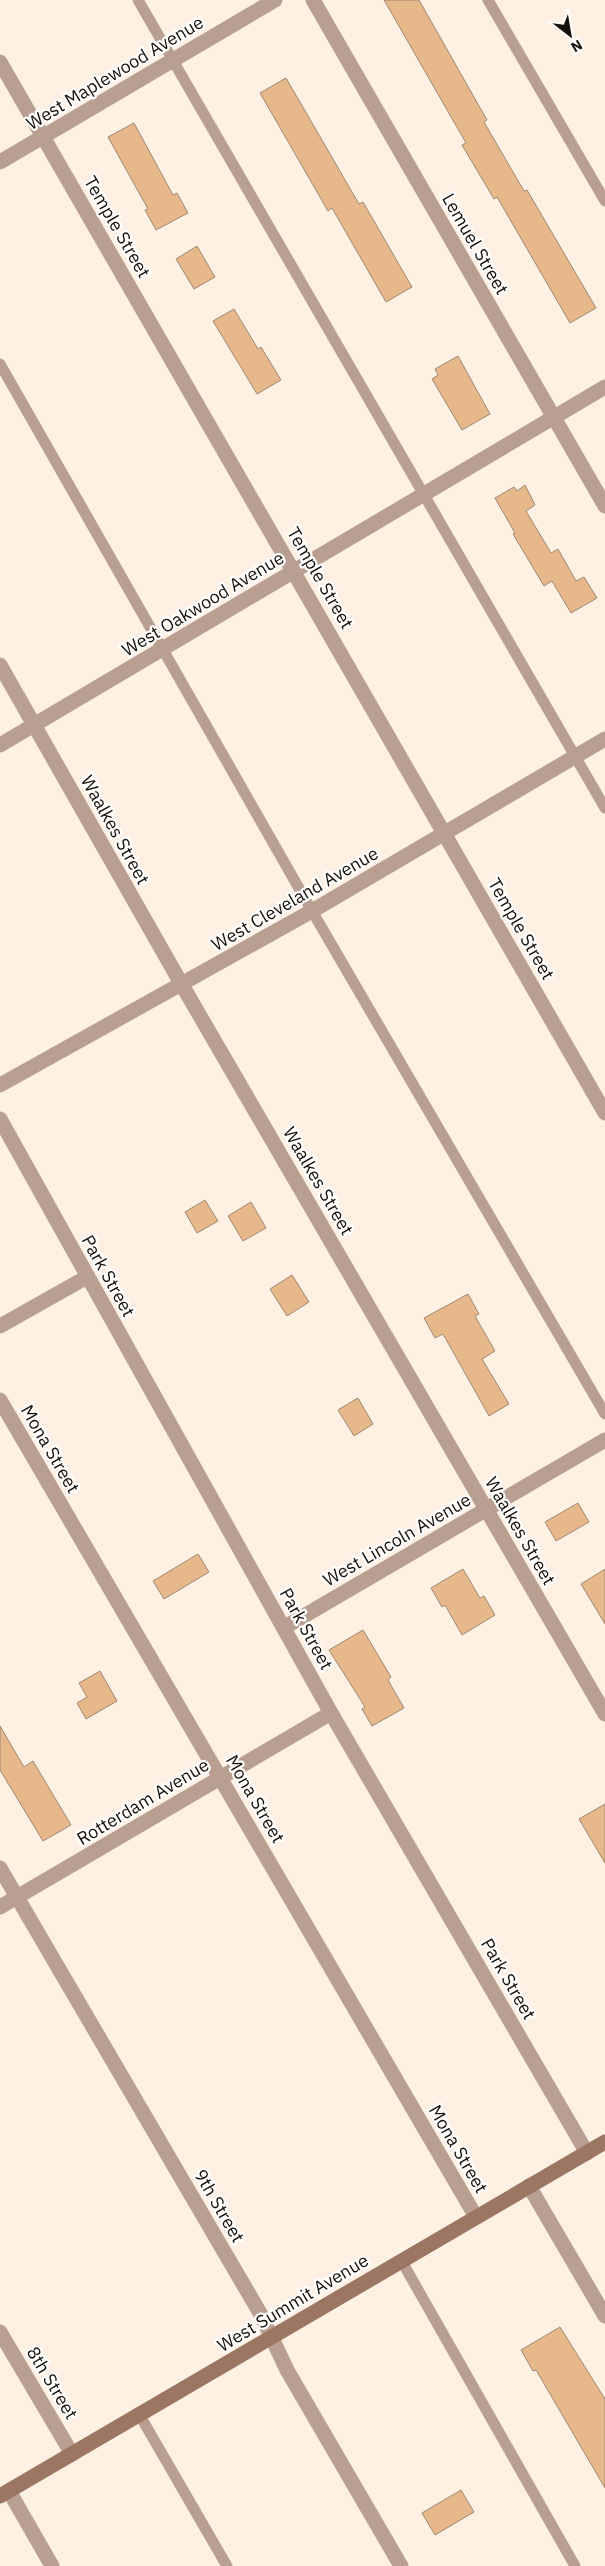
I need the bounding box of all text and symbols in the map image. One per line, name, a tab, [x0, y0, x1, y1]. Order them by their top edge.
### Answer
street label: West Maplewood Avenue	[22, 10, 208, 135]
north arrow	[545, 10, 595, 60]
text: N	[568, 36, 586, 56]
street label: Temple Street	[79, 172, 156, 282]
street label: Lemuel Street	[437, 189, 514, 298]
street label: Temple Street	[282, 523, 359, 633]
street label: West Oakwood Avenue	[117, 546, 288, 661]
street label: Waalkes Street	[76, 771, 155, 888]
street label: West Cleveland Avenue	[207, 841, 382, 956]
street label: Temple Street	[483, 874, 560, 984]
street label: Waalkes Street	[278, 1122, 359, 1239]
street label: Park Street	[77, 1231, 140, 1321]
street label: Mona Street	[16, 1400, 85, 1497]
street label: Waalkes Street	[480, 1472, 561, 1589]
street label: West Lincoln Avenue	[319, 1488, 475, 1591]
street label: Park Street	[275, 1584, 338, 1674]
street label: Mona Street	[221, 1750, 290, 1847]
street label: Rotterdam Avenue	[72, 1753, 213, 1850]
street label: Park Street	[476, 1934, 541, 2023]
street label: Mona Street	[424, 2100, 493, 2197]
street label: 9th Street	[189, 2165, 250, 2247]
street label: West Summit Avenue	[213, 2248, 373, 2357]
street label: 8th Street	[22, 2342, 83, 2423]

